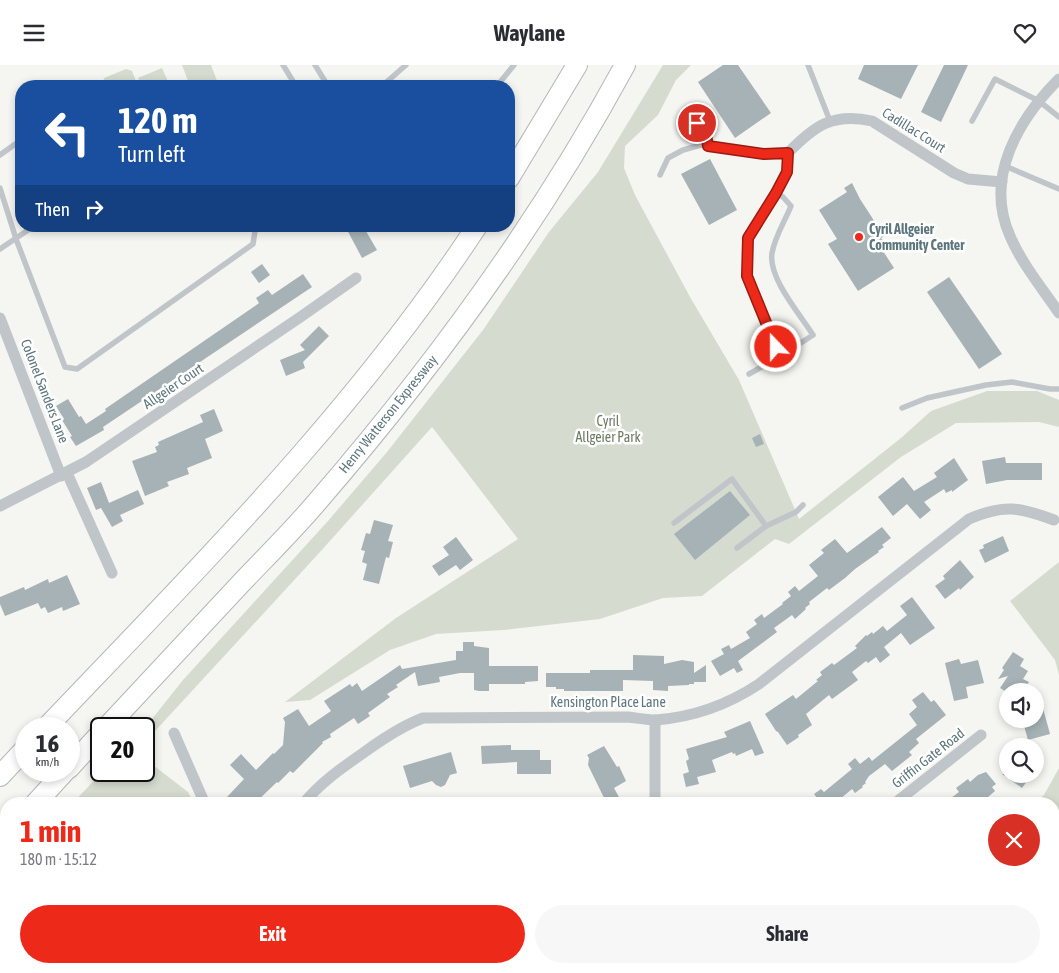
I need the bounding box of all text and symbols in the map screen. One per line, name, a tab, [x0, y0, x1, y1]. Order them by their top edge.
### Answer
icon: menu	[20, 19, 48, 47]
icon: heart	[1011, 19, 1039, 47]
text: Waylane	[494, 20, 565, 46]
icon: left	[35, 100, 100, 165]
text: 120 m	[118, 100, 197, 140]
pin	[676, 102, 718, 144]
street label: Cadillac Court	[880, 104, 948, 156]
icon: arrive	[683, 109, 711, 137]
text: Turn left	[118, 141, 185, 167]
icon: right	[80, 195, 108, 223]
text: Then	[35, 198, 70, 220]
place label: Cyril Allgeier Community Center	[869, 221, 965, 253]
marker: Cyril Allgeier Community Center	[853, 231, 865, 243]
position arrow	[749, 320, 801, 372]
street label: Colonel Sanders Lane	[18, 337, 72, 445]
street label: Henry Watterson Expressway	[335, 352, 441, 476]
street label: Allgeier Court	[140, 360, 206, 412]
park label: Cyril Allgeier Park	[575, 413, 641, 445]
map controls	[999, 683, 1044, 783]
button: sound	[999, 683, 1044, 728]
street label: Kensington Place Lane	[550, 694, 666, 710]
speed limit sign: 20	[90, 717, 155, 782]
street label: Griffin Gate Road	[889, 725, 967, 791]
text: 16	[36, 729, 59, 757]
button: search	[999, 738, 1044, 783]
text: km/h	[36, 755, 59, 769]
text: 1 min	[20, 814, 81, 848]
button: close	[988, 814, 1040, 866]
text: 180 m · 15:12	[20, 850, 97, 868]
button: Exit	[20, 905, 525, 963]
button: Share	[535, 905, 1040, 963]

